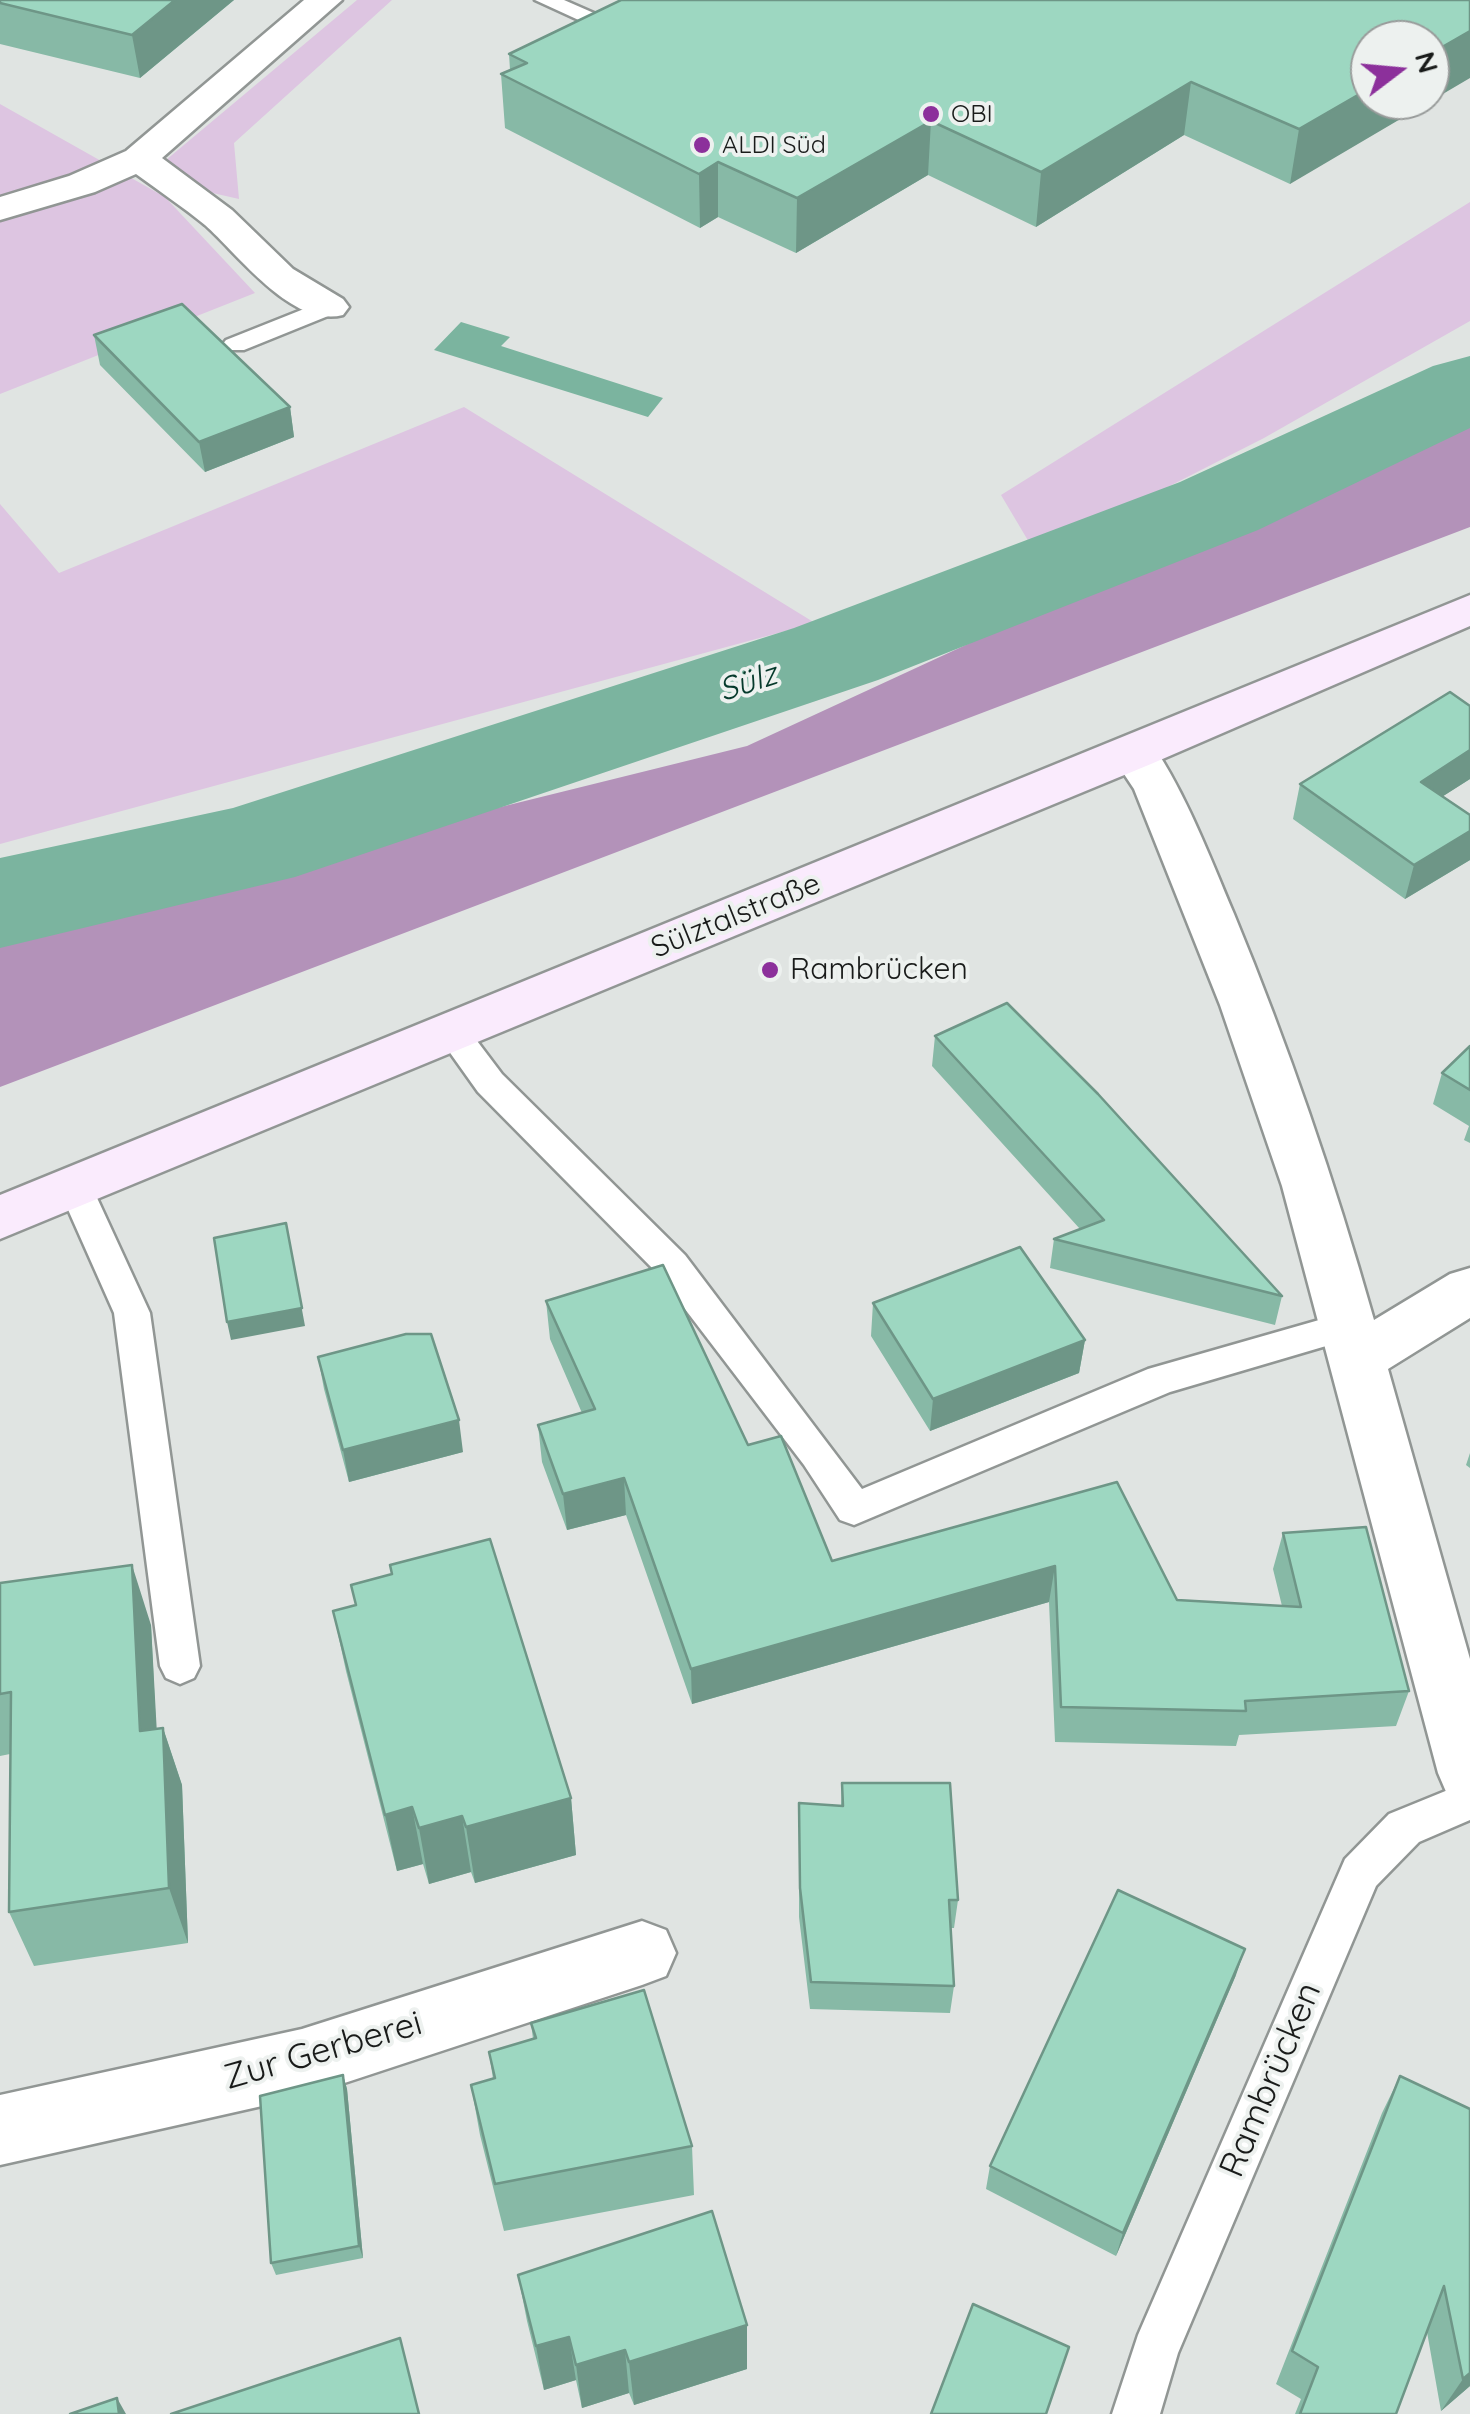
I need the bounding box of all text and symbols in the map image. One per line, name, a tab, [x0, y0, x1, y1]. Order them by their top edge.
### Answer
north arrow	[1350, 20, 1450, 120]
text: N	[1408, 47, 1447, 77]
place label: OBI	[951, 99, 993, 129]
marker: OBI	[920, 103, 942, 125]
place label: ALDI Süd	[722, 130, 826, 160]
marker: ALDI Süd	[691, 134, 713, 156]
water label: Sülz	[714, 656, 782, 710]
street label: Sülztalstraße	[646, 866, 826, 966]
place label: Rambrücken	[790, 952, 968, 988]
marker: Rambrücken	[759, 959, 781, 981]
street label: Rambrücken	[1211, 1976, 1331, 2184]
street label: Zur Gerberei	[219, 2003, 427, 2099]

